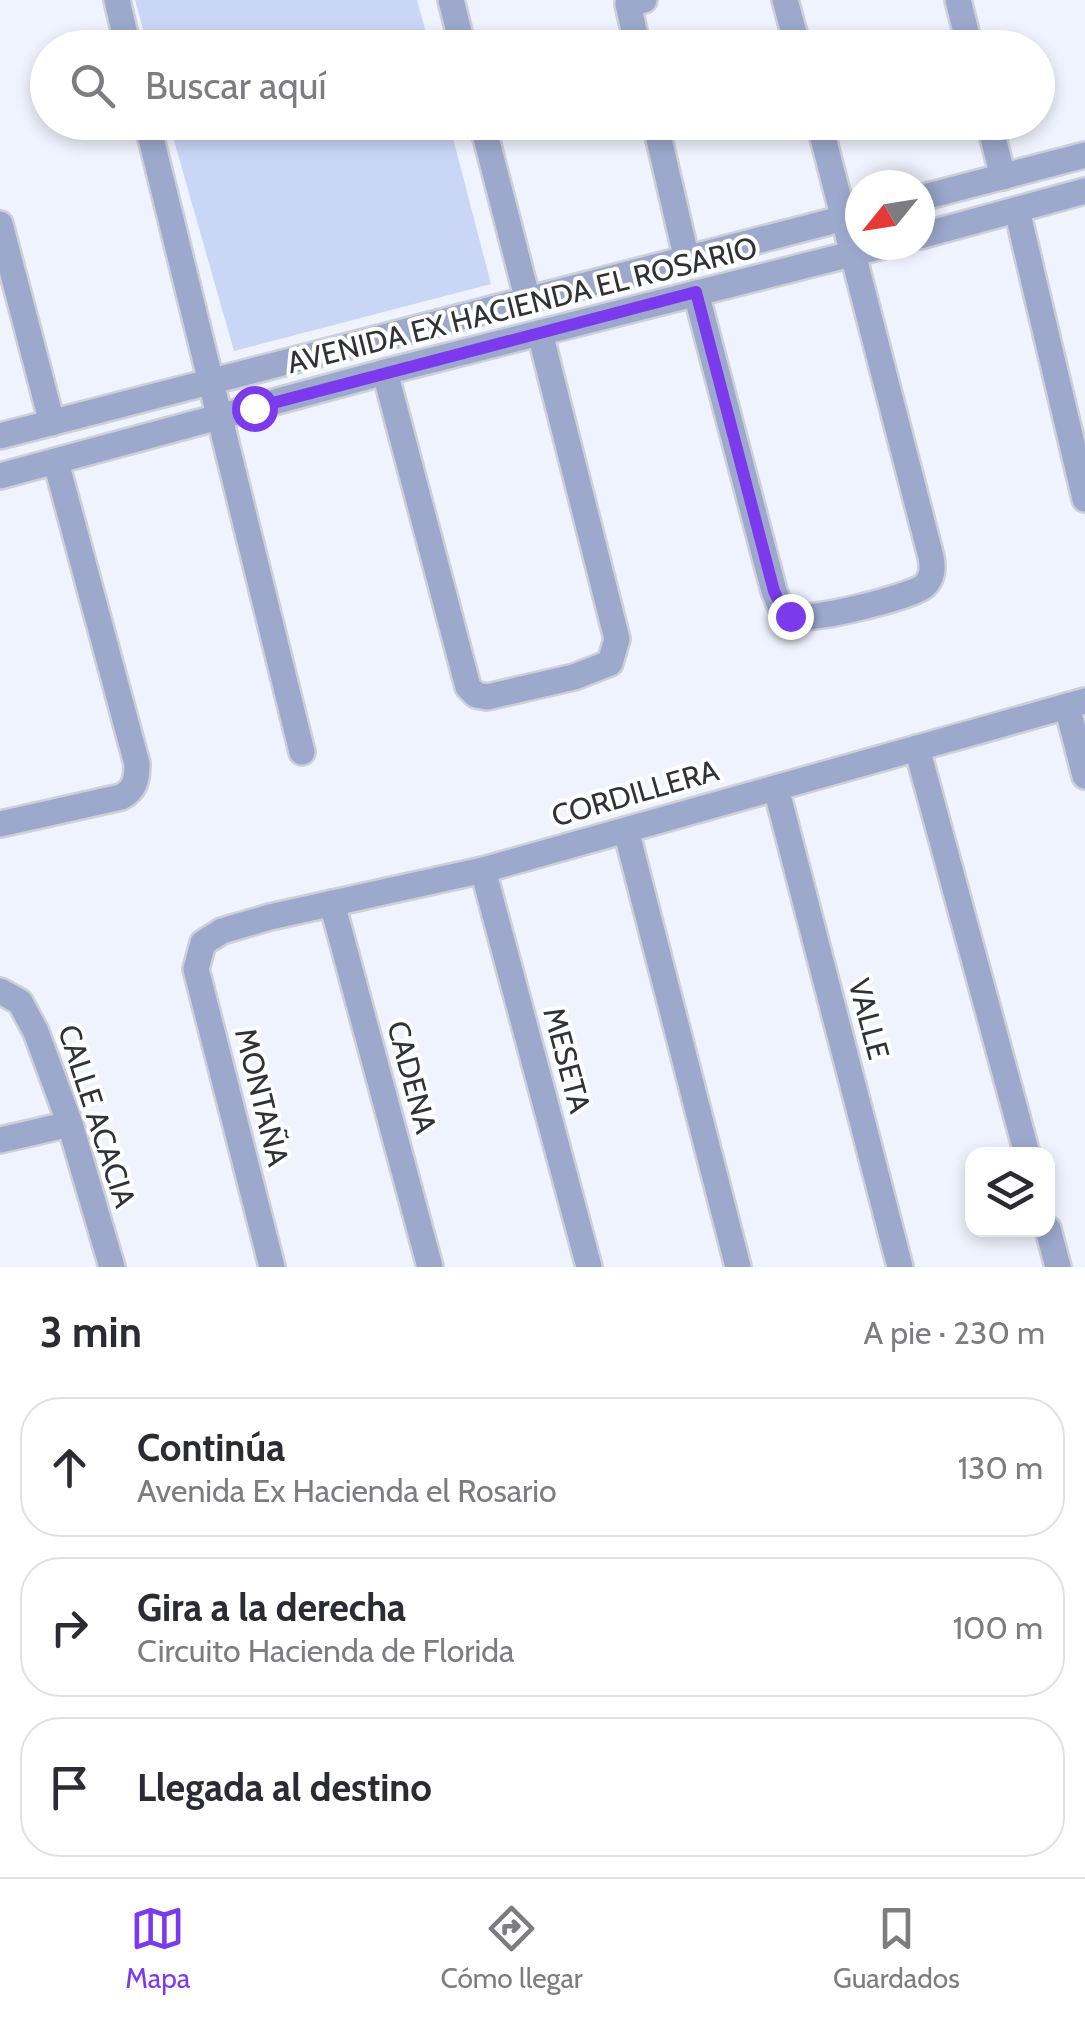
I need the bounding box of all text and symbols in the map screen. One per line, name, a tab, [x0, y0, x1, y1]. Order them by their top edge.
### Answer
search box	[30, 30, 1055, 140]
icon: search	[65, 58, 120, 113]
text: Buscar aquí	[145, 62, 327, 109]
north arrow	[845, 170, 935, 260]
street label: AVENIDA EX HACIENDA EL ROSARIO	[283, 229, 761, 381]
route start	[232, 386, 278, 432]
route end	[768, 594, 814, 640]
street label: CORDILLERA	[547, 751, 723, 834]
street label: VALLE	[841, 975, 897, 1063]
street label: MESETA	[535, 1003, 599, 1117]
street label: CADENA	[379, 1017, 445, 1138]
street label: CALLE ACACIA	[50, 1020, 144, 1212]
street label: MONTAÑA	[227, 1024, 297, 1170]
map controls	[965, 1147, 1055, 1237]
button: layers	[965, 1147, 1055, 1237]
text: 3 min	[40, 1306, 142, 1358]
text: A pie · 230 m	[863, 1313, 1045, 1352]
text: Continúa	[137, 1424, 285, 1471]
icon: ahead	[42, 1440, 97, 1495]
text: 130 m	[958, 1448, 1043, 1487]
text: Avenida Ex Hacienda el Rosario	[137, 1471, 557, 1510]
text: Gira a la derecha	[137, 1584, 406, 1631]
icon: right	[42, 1600, 97, 1655]
text: 100 m	[953, 1608, 1043, 1647]
text: Circuito Hacienda de Florida	[137, 1631, 514, 1670]
icon: arrive	[42, 1760, 97, 1815]
text: Llegada al destino	[137, 1764, 432, 1811]
tab: Mapa	[125, 1901, 190, 1995]
tab: Cómo llegar	[441, 1901, 583, 1995]
tab: Guardados	[833, 1901, 960, 1995]

